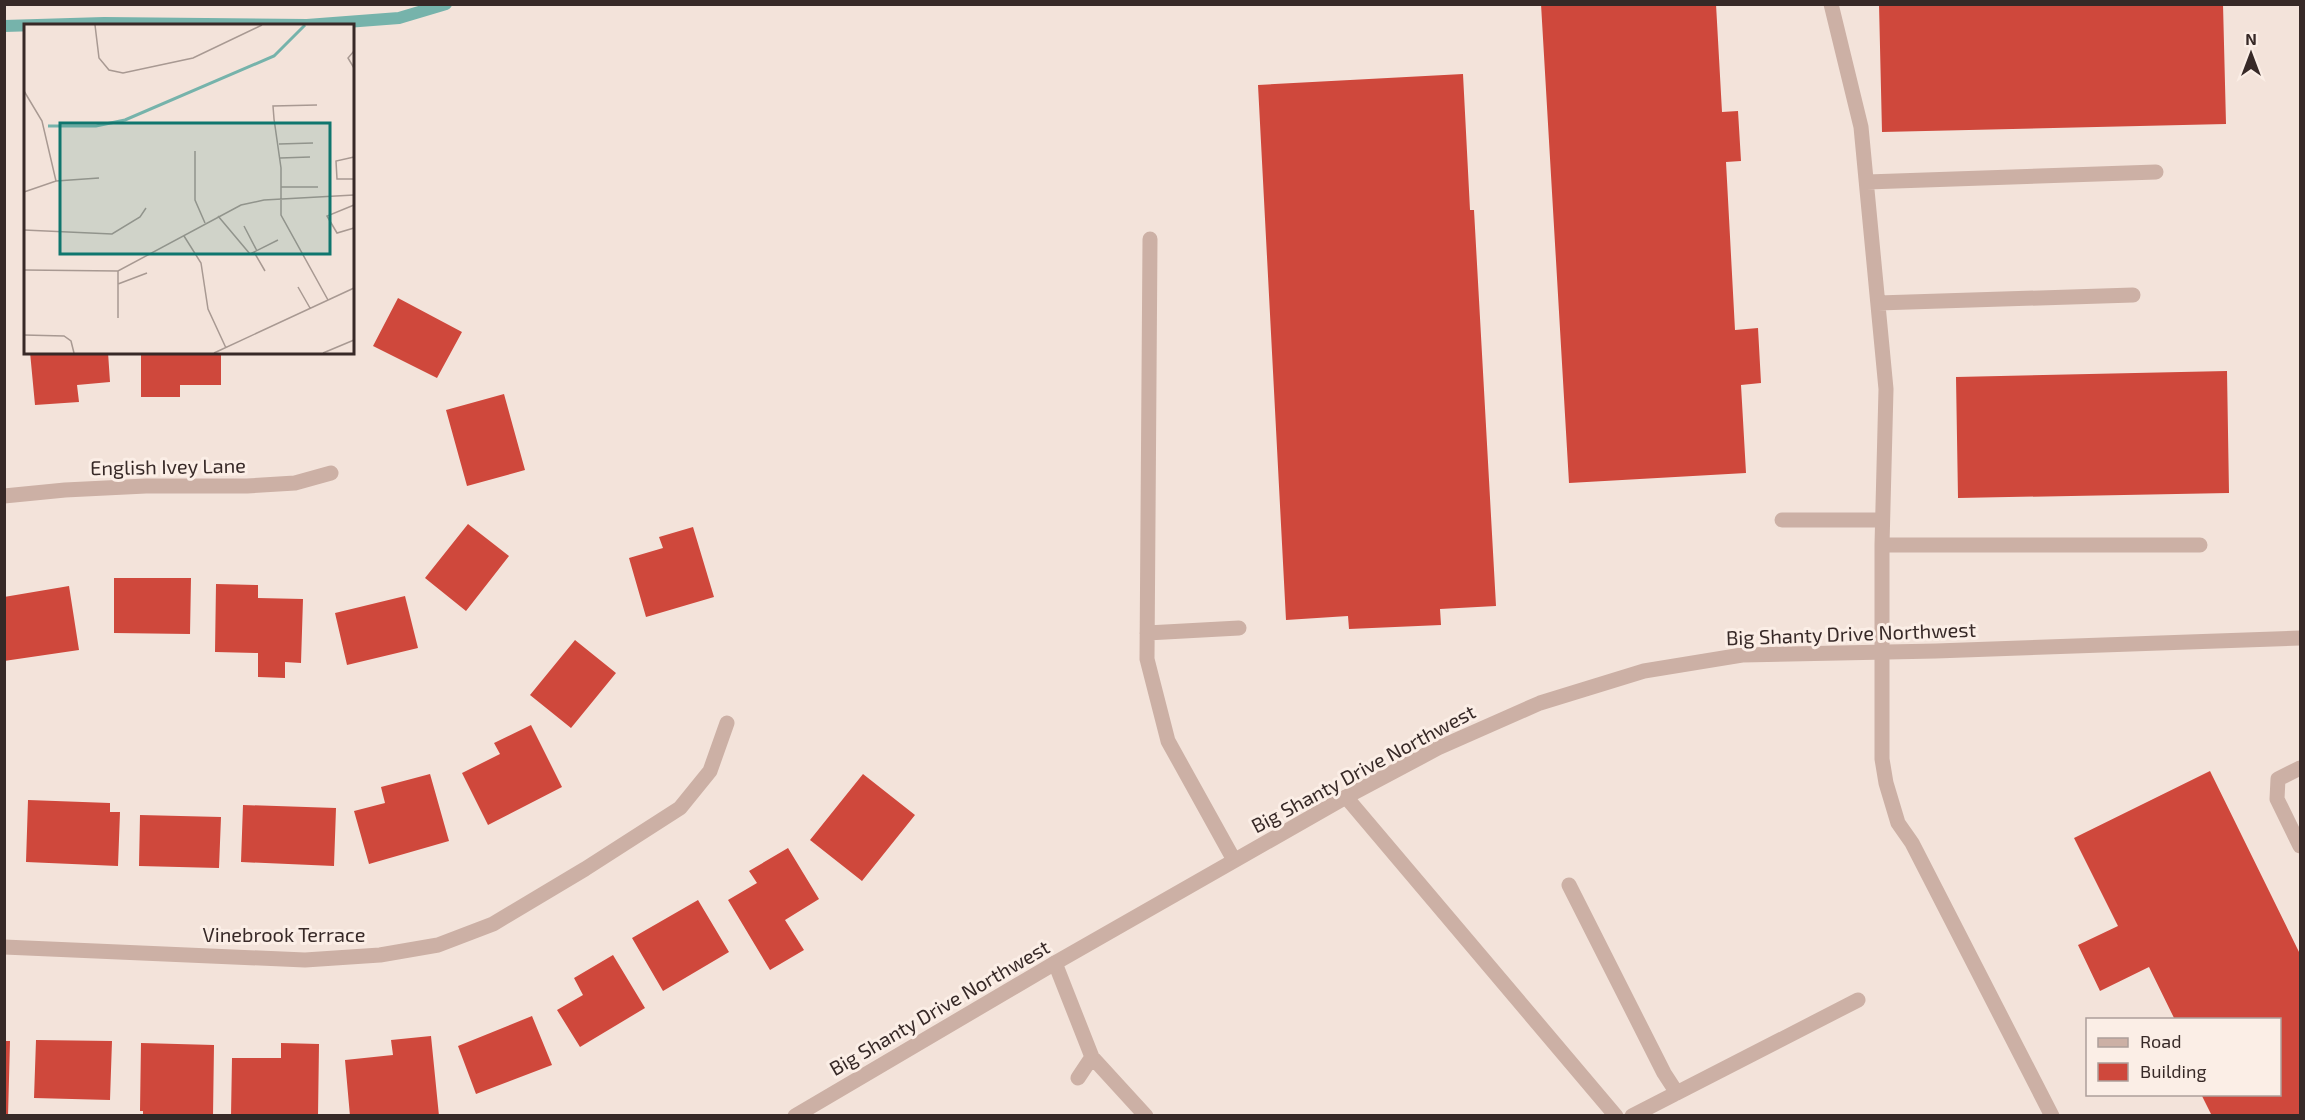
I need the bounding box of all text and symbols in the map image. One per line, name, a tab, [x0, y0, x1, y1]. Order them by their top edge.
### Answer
inset map	[24, 24, 354, 354]
north arrow	[2221, 24, 2281, 84]
text: N	[2245, 29, 2257, 48]
street label: English Ivey Lane	[90, 453, 246, 479]
street label: Big Shanty Drive Northwest	[1726, 617, 1977, 649]
street label: Big Shanty Drive Northwest	[1247, 698, 1479, 837]
street label: Vinebrook Terrace	[203, 922, 365, 946]
street label: Big Shanty Drive Northwest	[825, 934, 1054, 1080]
legend	[2086, 1018, 2281, 1096]
text: Road	[2140, 1030, 2181, 1052]
text: Building	[2140, 1060, 2207, 1082]

